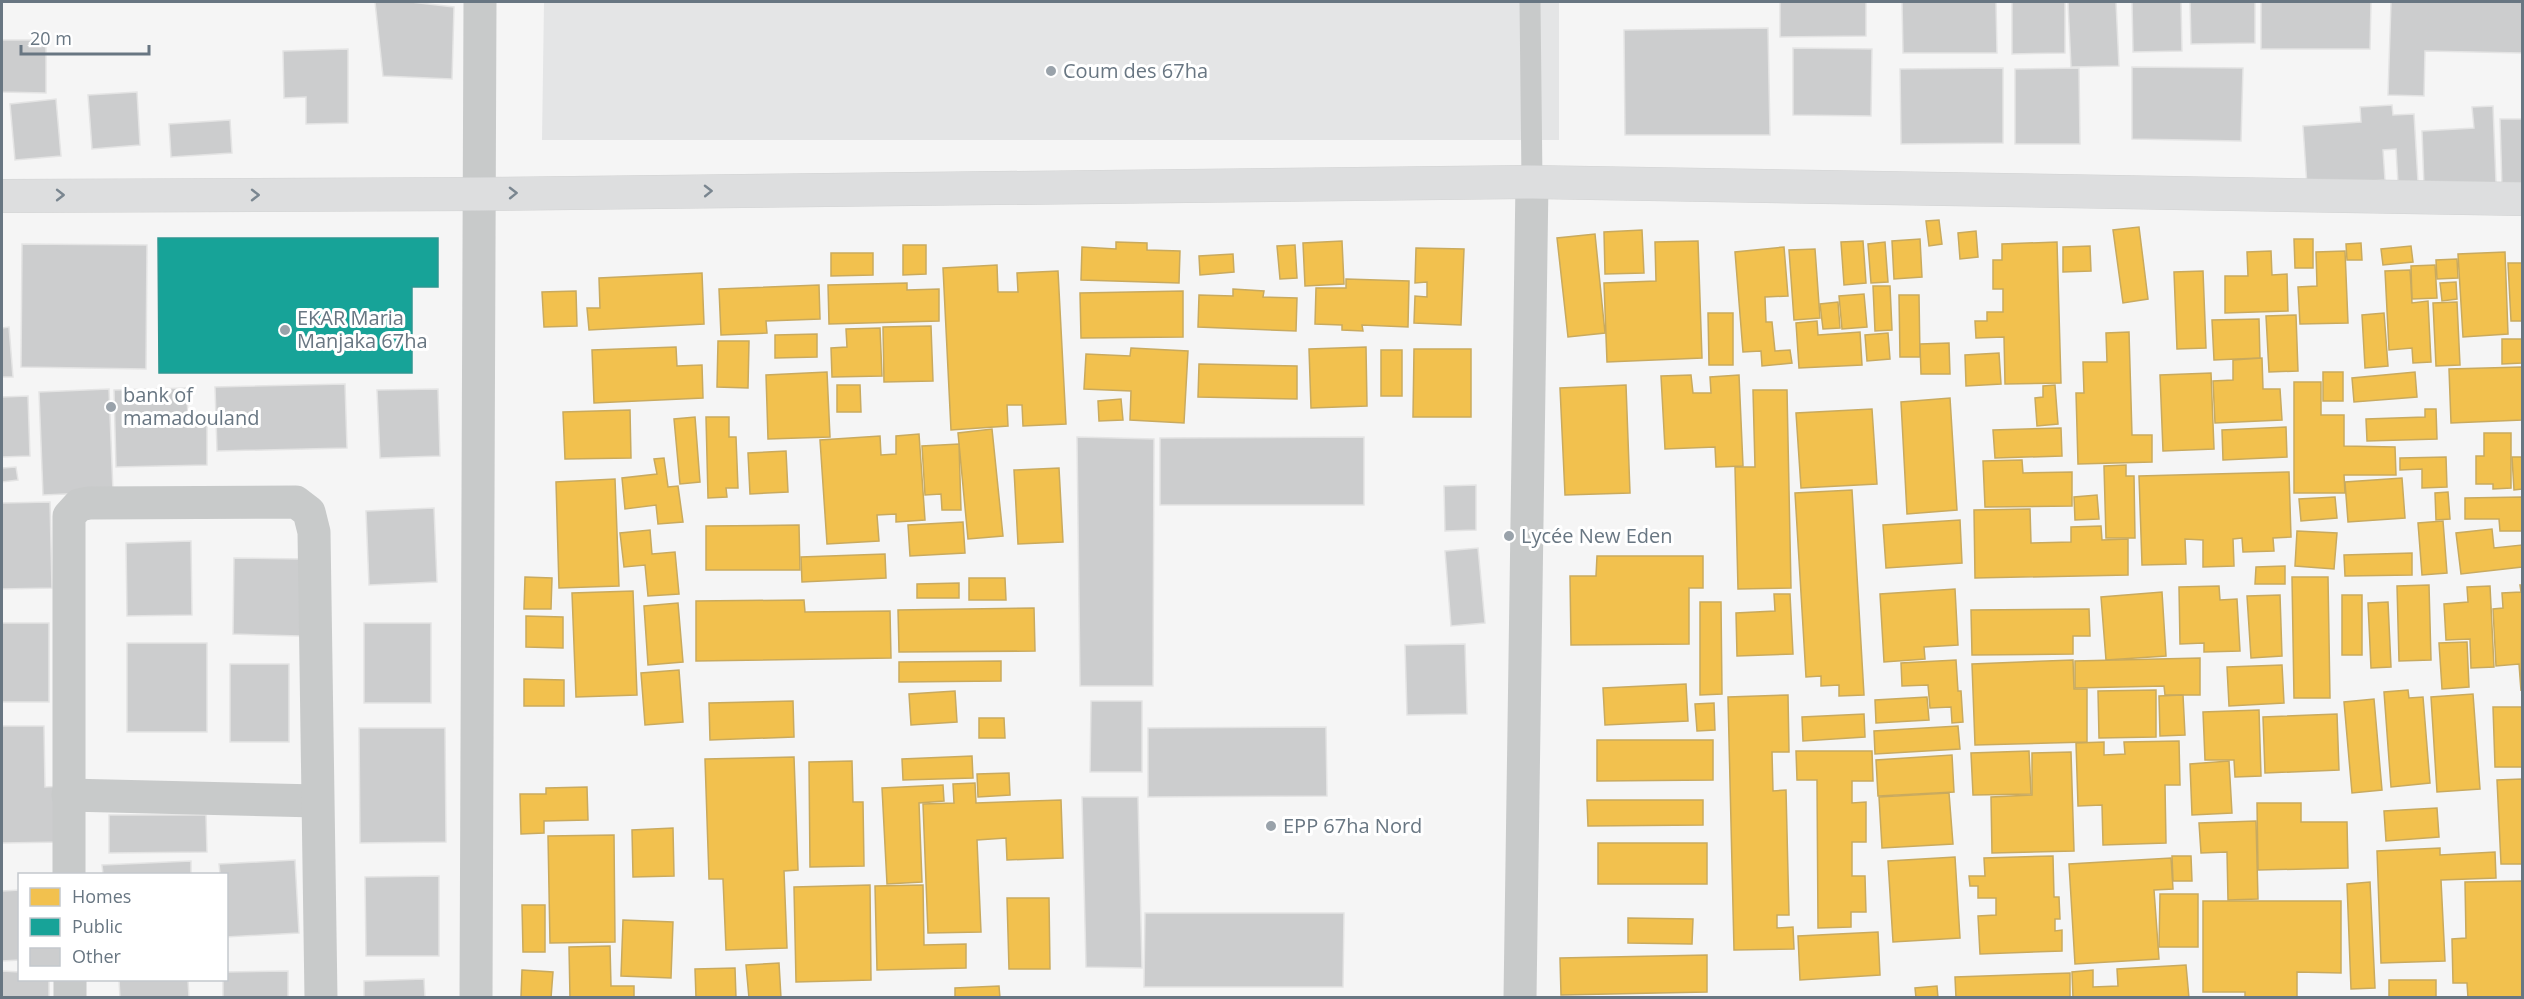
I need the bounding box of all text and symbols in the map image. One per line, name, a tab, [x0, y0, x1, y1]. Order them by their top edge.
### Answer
scale bar	[21, 18, 148, 56]
text: 20 m	[30, 26, 72, 50]
place label: Coum des 67ha	[1063, 57, 1208, 84]
marker: Coum des 67ha	[1044, 64, 1058, 78]
one-way arrow	[703, 185, 712, 197]
one-way arrow	[508, 187, 517, 200]
one-way arrow	[55, 189, 64, 201]
one-way arrow	[250, 189, 259, 201]
place label: EKAR Maria Manjaka 67ha	[297, 304, 428, 354]
marker: EKAR Maria Manjaka 67ha	[278, 323, 292, 337]
place label: bank of mamadouland	[123, 381, 259, 431]
marker: bank of mamadouland	[104, 400, 118, 414]
place label: Lycée New Eden	[1521, 522, 1673, 549]
marker: Lycée New Eden	[1502, 529, 1516, 543]
place label: EPP 67ha Nord	[1283, 812, 1422, 839]
marker: EPP 67ha Nord	[1264, 819, 1278, 833]
legend	[18, 873, 228, 981]
text: Homes	[72, 884, 131, 908]
text: Public	[72, 914, 123, 938]
text: Other	[72, 944, 122, 968]

